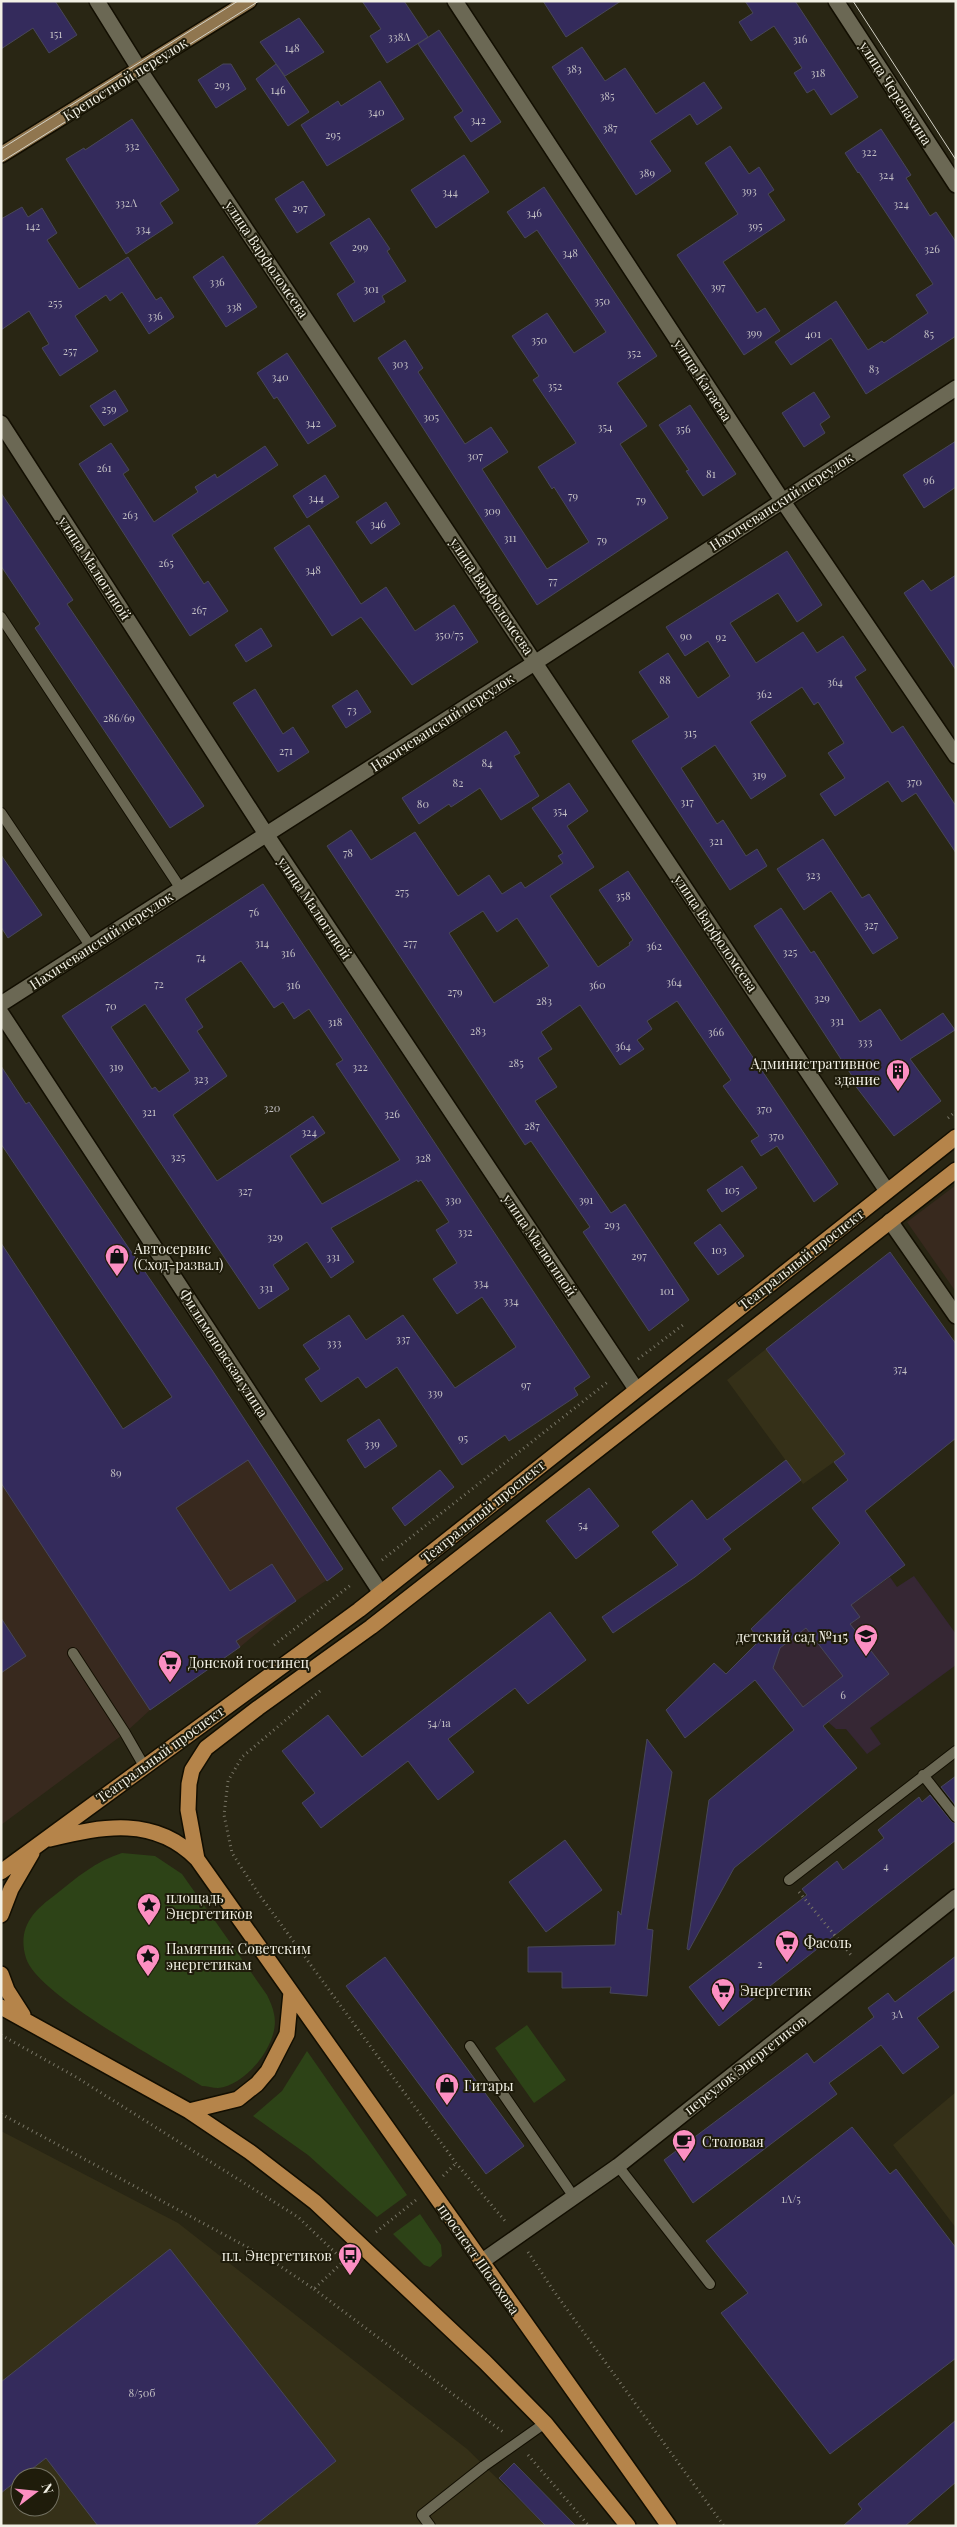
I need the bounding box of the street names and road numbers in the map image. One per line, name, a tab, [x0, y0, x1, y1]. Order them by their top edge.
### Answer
street label: Крепостной переулок	[59, 33, 191, 125]
street label: улица Черепахина	[855, 37, 937, 148]
street label: улица Варфоломеева	[220, 196, 313, 321]
street label: улица Катаева	[669, 334, 737, 425]
street label: Нахичеванский переулок	[706, 447, 856, 555]
street label: улица Малюгиной	[54, 512, 136, 623]
street label: улица Варфоломеева	[445, 533, 538, 658]
street label: Нахичеванский переулок	[367, 668, 517, 776]
street label: улица Малюгиной	[273, 852, 356, 963]
street label: улица Варфоломеева	[669, 870, 762, 995]
street label: Нахичеванский переулок	[26, 886, 176, 994]
street label: улица Малюгиной	[498, 1189, 581, 1300]
street label: Театральный проспект	[734, 1204, 868, 1314]
street label: Филимоновская улица	[175, 1285, 273, 1421]
street label: Театральный проспект	[417, 1455, 549, 1567]
street label: Театральный проспект	[92, 1701, 228, 1807]
street label: переулок Энергетиков	[680, 2011, 810, 2119]
street label: проспект Шолохова	[434, 2200, 524, 2318]

